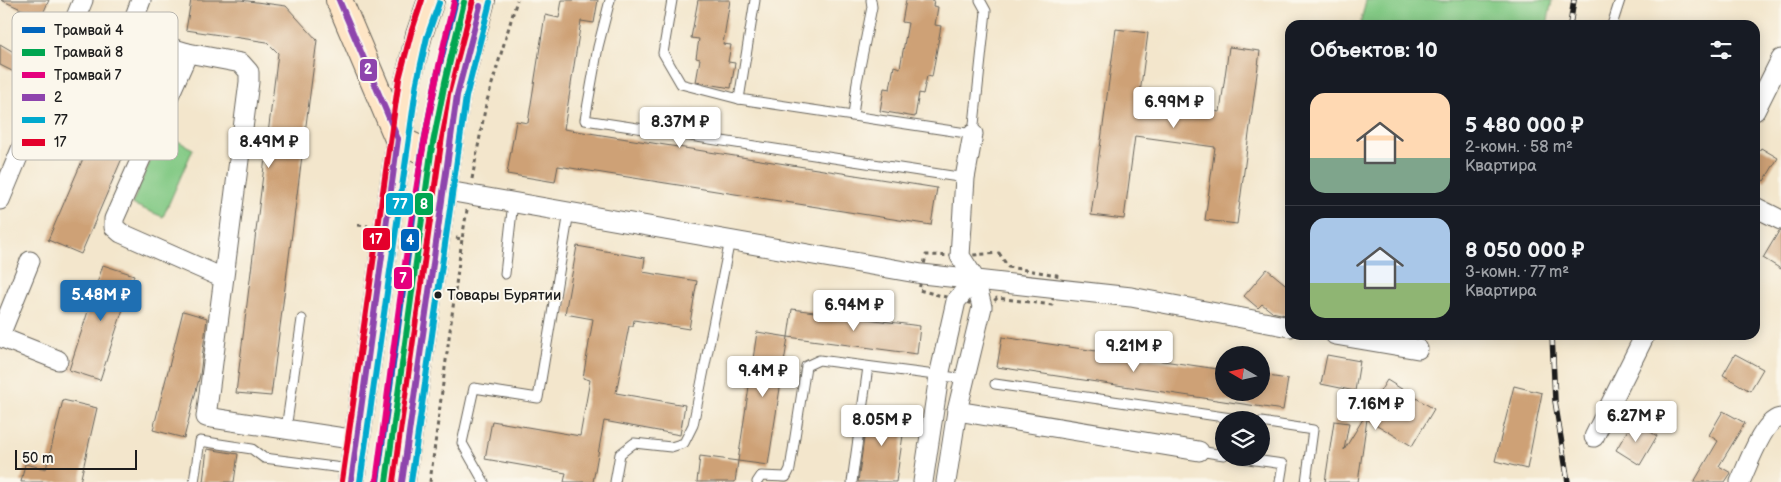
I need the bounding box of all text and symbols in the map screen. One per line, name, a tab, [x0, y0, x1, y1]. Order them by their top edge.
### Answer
legend	[12, 12, 178, 160]
text: Трамвай 4	[54, 22, 124, 39]
icon: filters	[1707, 36, 1735, 64]
text: Объектов: 10	[1310, 38, 1438, 63]
text: Трамвай 8	[54, 44, 123, 61]
line badge: 2	[359, 58, 378, 82]
text: 2	[364, 61, 373, 78]
text: Трамвай 7	[54, 67, 122, 84]
pin: 6.99M ₽	[1128, 86, 1220, 129]
text: 2	[54, 89, 63, 106]
text: 6.99M ₽	[1144, 93, 1204, 112]
pin: 8.37M ₽	[634, 106, 726, 149]
text: 77	[54, 112, 68, 129]
text: 8.37M ₽	[651, 113, 709, 132]
icon: home	[1350, 113, 1410, 173]
text: 5 480 000 ₽	[1465, 113, 1584, 138]
pin: 8.49M ₽	[223, 126, 315, 169]
text: 8.49M ₽	[239, 133, 299, 152]
text: 17	[54, 134, 66, 151]
text: 2-комн. · 58 m²	[1465, 138, 1573, 157]
text: Квартира	[1465, 157, 1537, 176]
line badge: 77	[385, 192, 414, 216]
line badge: 8	[414, 192, 434, 216]
text: 77	[392, 196, 408, 213]
text: 8	[420, 196, 428, 213]
line badge: 17	[362, 227, 391, 251]
line badge: 4	[400, 228, 420, 252]
text: 17	[369, 231, 383, 248]
text: 4	[406, 232, 415, 249]
icon: home	[1350, 238, 1410, 298]
text: 8 050 000 ₽	[1465, 238, 1584, 263]
text: 3-комн. · 77 m²	[1465, 263, 1569, 282]
line badge: 7	[393, 266, 413, 290]
text: 7	[399, 270, 407, 287]
pin: 5.48M ₽	[55, 280, 147, 322]
text: Квартира	[1465, 282, 1537, 301]
text: 5.48M ₽	[71, 286, 131, 305]
place label: Товары Бурятии	[447, 286, 561, 305]
marker: Товары Бурятии	[433, 290, 443, 300]
pin: 6.94M ₽	[808, 290, 900, 332]
text: 6.94M ₽	[824, 296, 884, 315]
pin: 9.21M ₽	[1088, 330, 1180, 373]
text: 9.21M ₽	[1106, 337, 1162, 356]
north arrow	[1215, 346, 1270, 401]
map controls	[1215, 346, 1270, 466]
pin: 9.4M ₽	[722, 356, 804, 398]
text: 9.4M ₽	[738, 362, 788, 381]
pin: 7.16M ₽	[1330, 388, 1422, 431]
text: 7.16M ₽	[1348, 395, 1404, 414]
pin: 6.27M ₽	[1590, 400, 1682, 443]
pin: 8.05M ₽	[836, 404, 928, 447]
text: 6.27M ₽	[1607, 407, 1665, 426]
text: 8.05M ₽	[852, 411, 912, 430]
button: layers	[1215, 411, 1270, 466]
scale bar	[15, 447, 138, 470]
text: 50 m	[22, 450, 54, 467]

